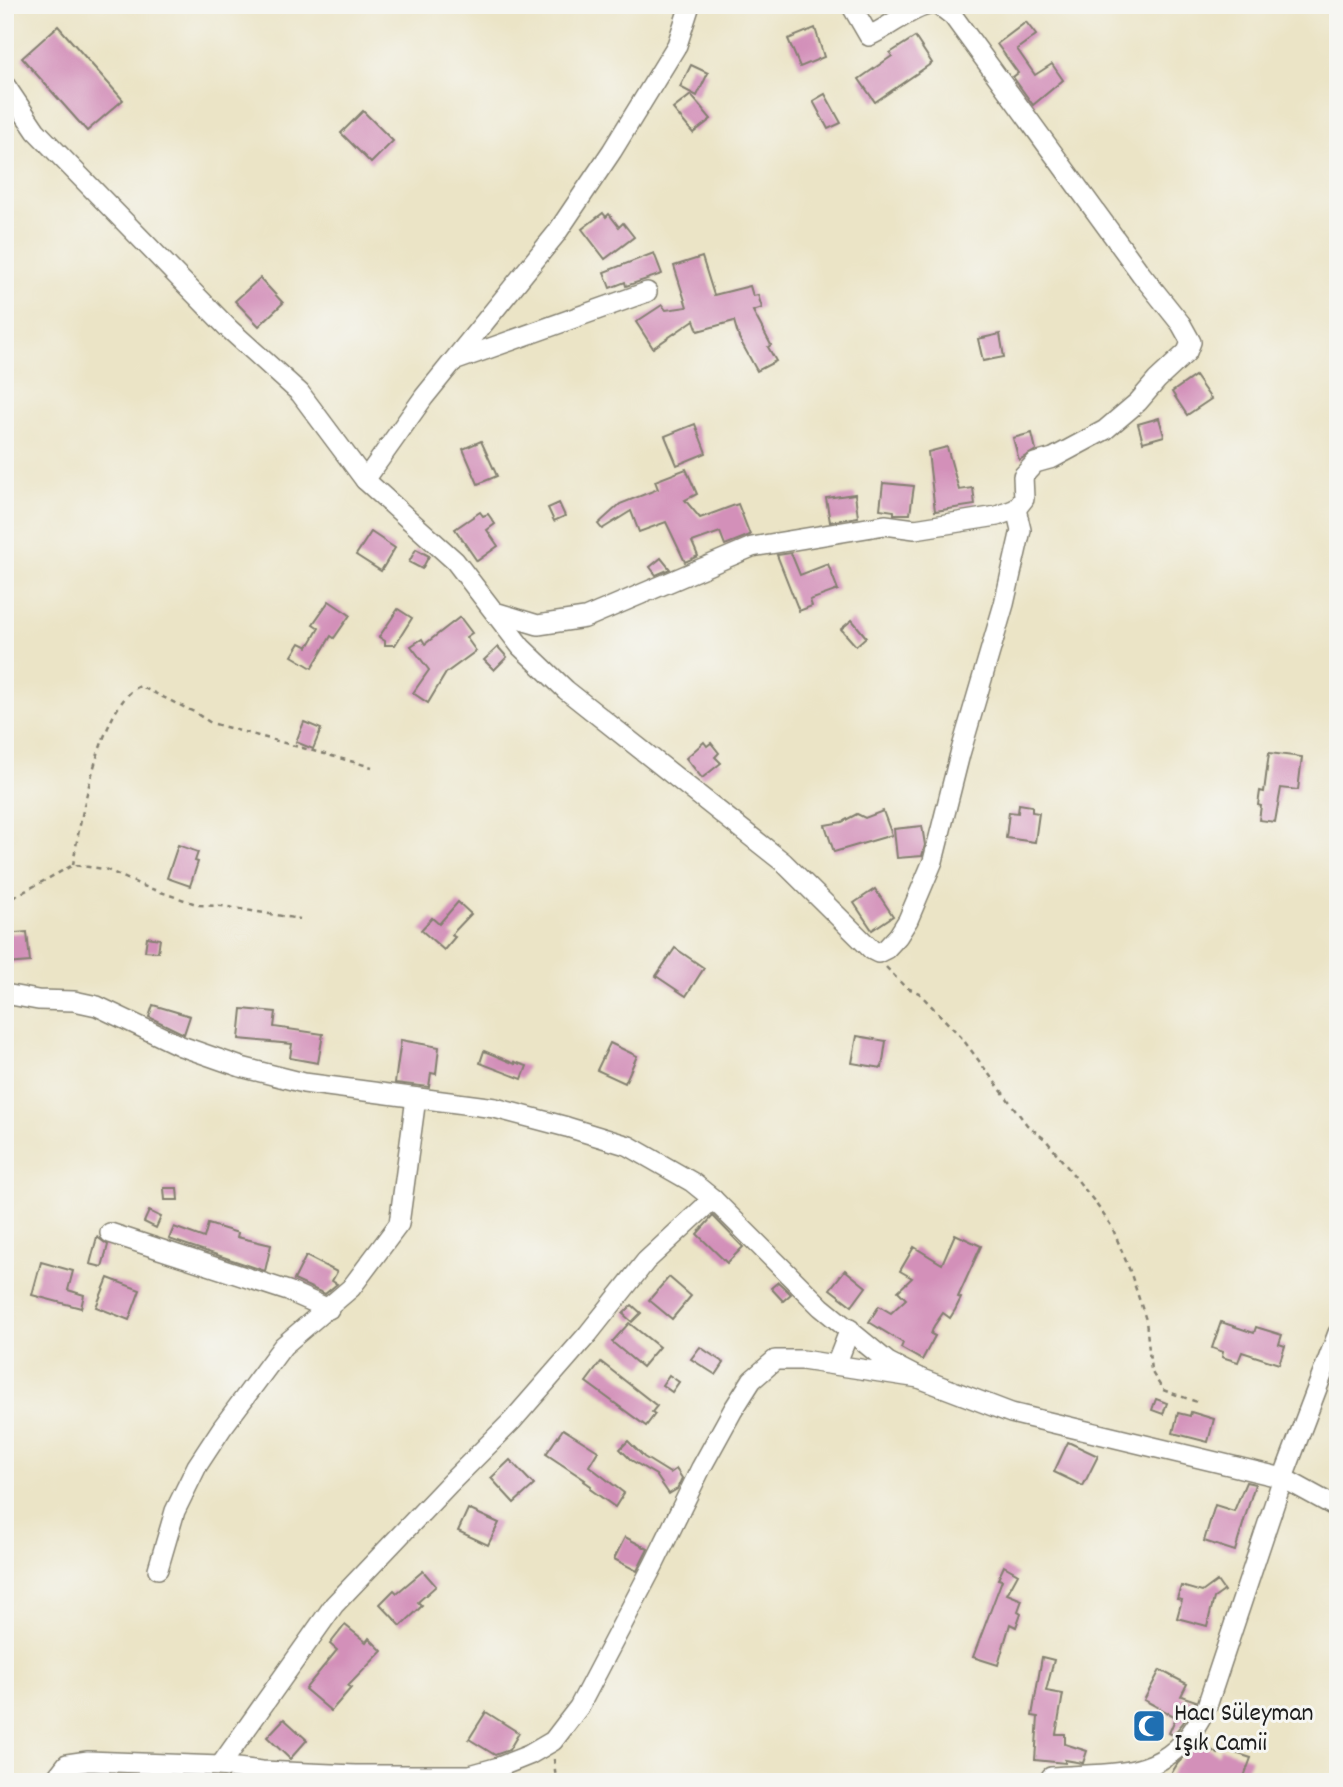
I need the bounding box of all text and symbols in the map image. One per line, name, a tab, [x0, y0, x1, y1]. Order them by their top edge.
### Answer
place label: Hacı Süleyman Işık Camii	[1174, 1696, 1314, 1763]
mosque icon: Hacı Süleyman Işık Camii	[1130, 1707, 1168, 1745]

